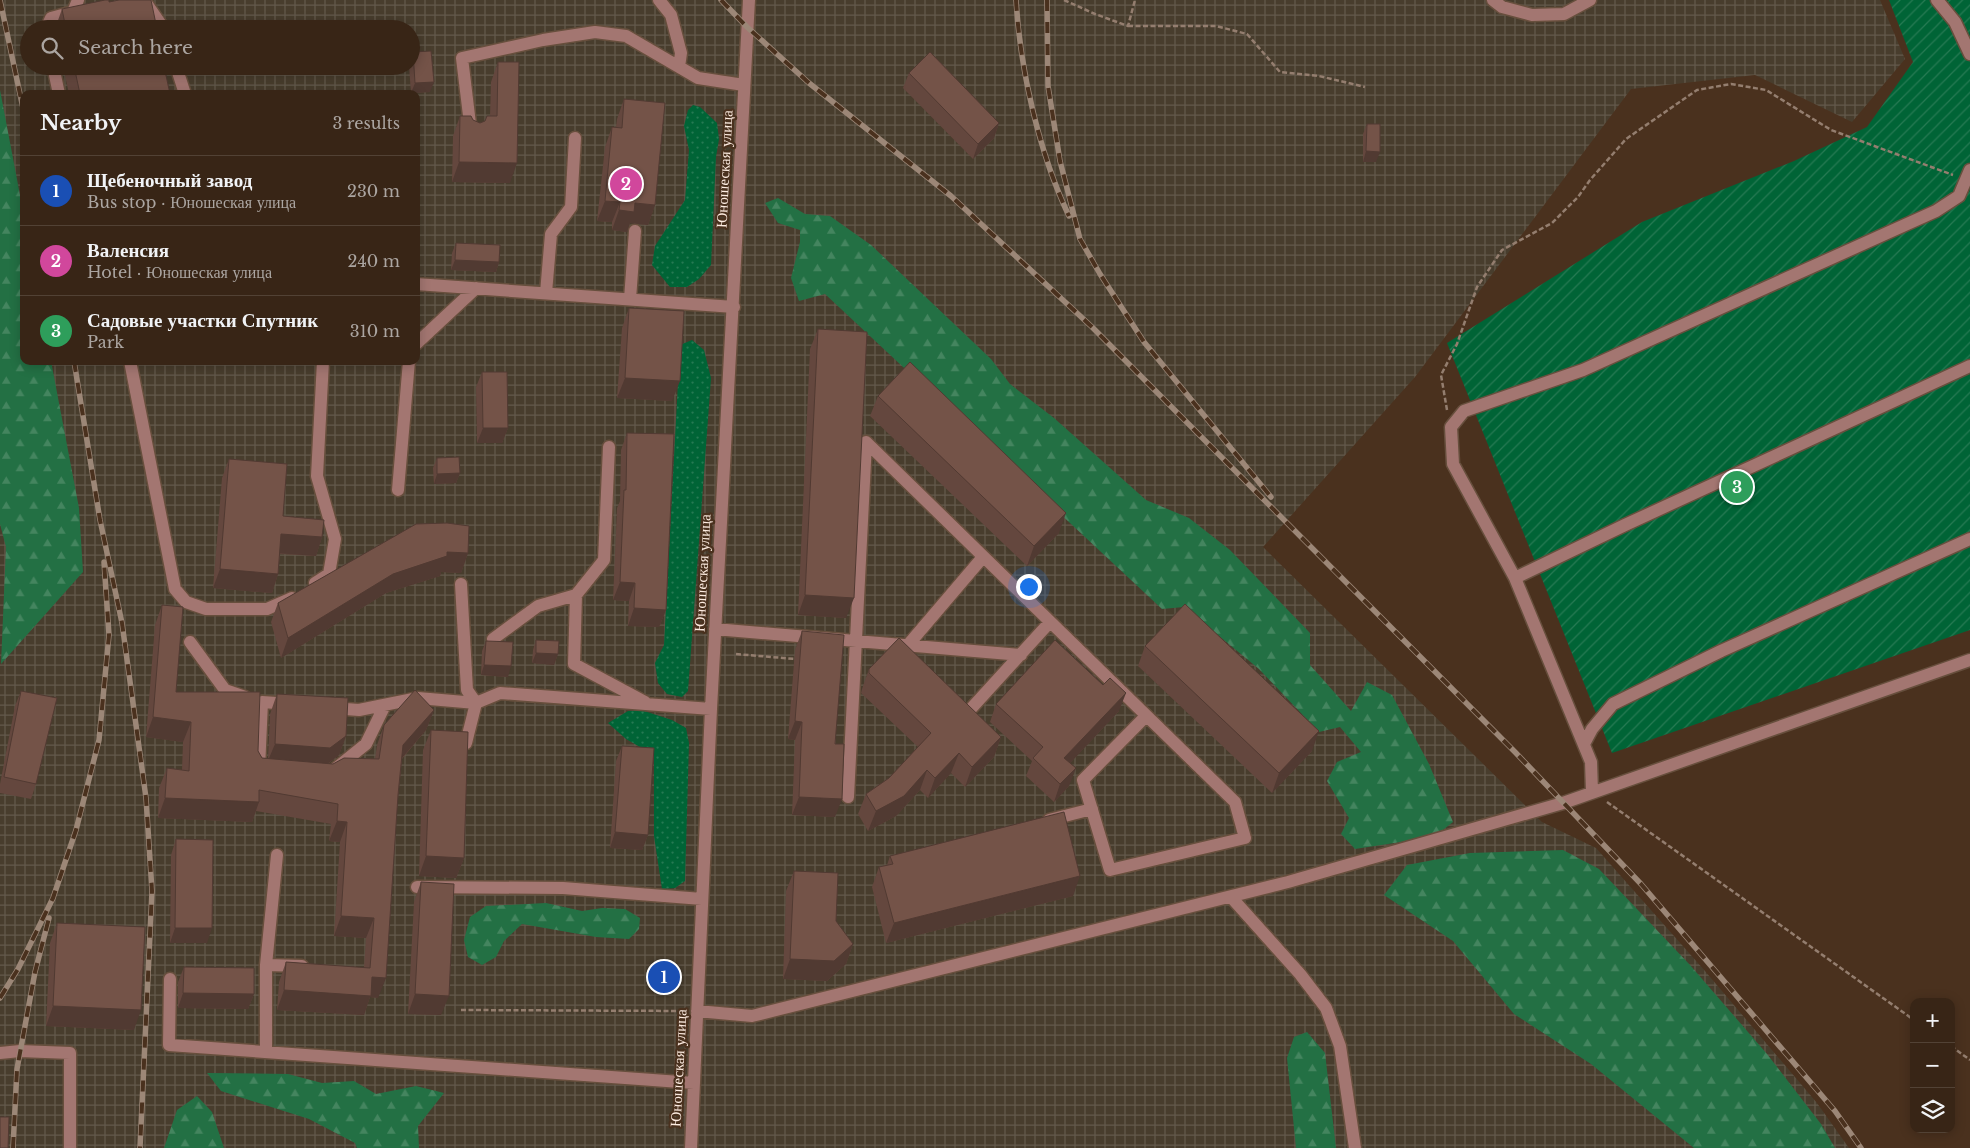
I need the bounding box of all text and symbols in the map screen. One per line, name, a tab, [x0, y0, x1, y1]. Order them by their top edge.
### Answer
search box	[20, 20, 420, 75]
icon: search	[38, 34, 66, 62]
text: Search here	[78, 36, 193, 59]
street label: Юношеская улица	[711, 109, 737, 228]
text: Nearby	[40, 110, 121, 136]
text: 3 results	[332, 113, 400, 133]
pin: 2	[610, 165, 642, 203]
text: Щебеночный завод	[87, 169, 252, 192]
text: 1	[53, 181, 59, 201]
text: 230 m	[347, 181, 400, 201]
text: Bus stop · Юношеская улица	[87, 192, 296, 212]
text: Валенсия	[87, 239, 169, 262]
text: 2	[51, 251, 61, 271]
text: 240 m	[348, 251, 400, 271]
text: Hotel · Юношеская улица	[87, 262, 272, 282]
text: Садовые участки Спутник	[87, 309, 318, 332]
text: 3	[51, 321, 61, 341]
text: 310 m	[350, 321, 400, 341]
text: Park	[87, 332, 124, 352]
pin: 3	[1721, 468, 1753, 506]
street label: Юношеская улица	[689, 513, 715, 632]
your location	[1016, 574, 1042, 600]
pin: 1	[648, 958, 680, 996]
map controls	[1910, 998, 1955, 1133]
button: +	[1910, 998, 1955, 1043]
street label: Юношеская улица	[665, 1008, 691, 1127]
button: −	[1910, 1043, 1955, 1088]
button: layers	[1910, 1088, 1955, 1133]

